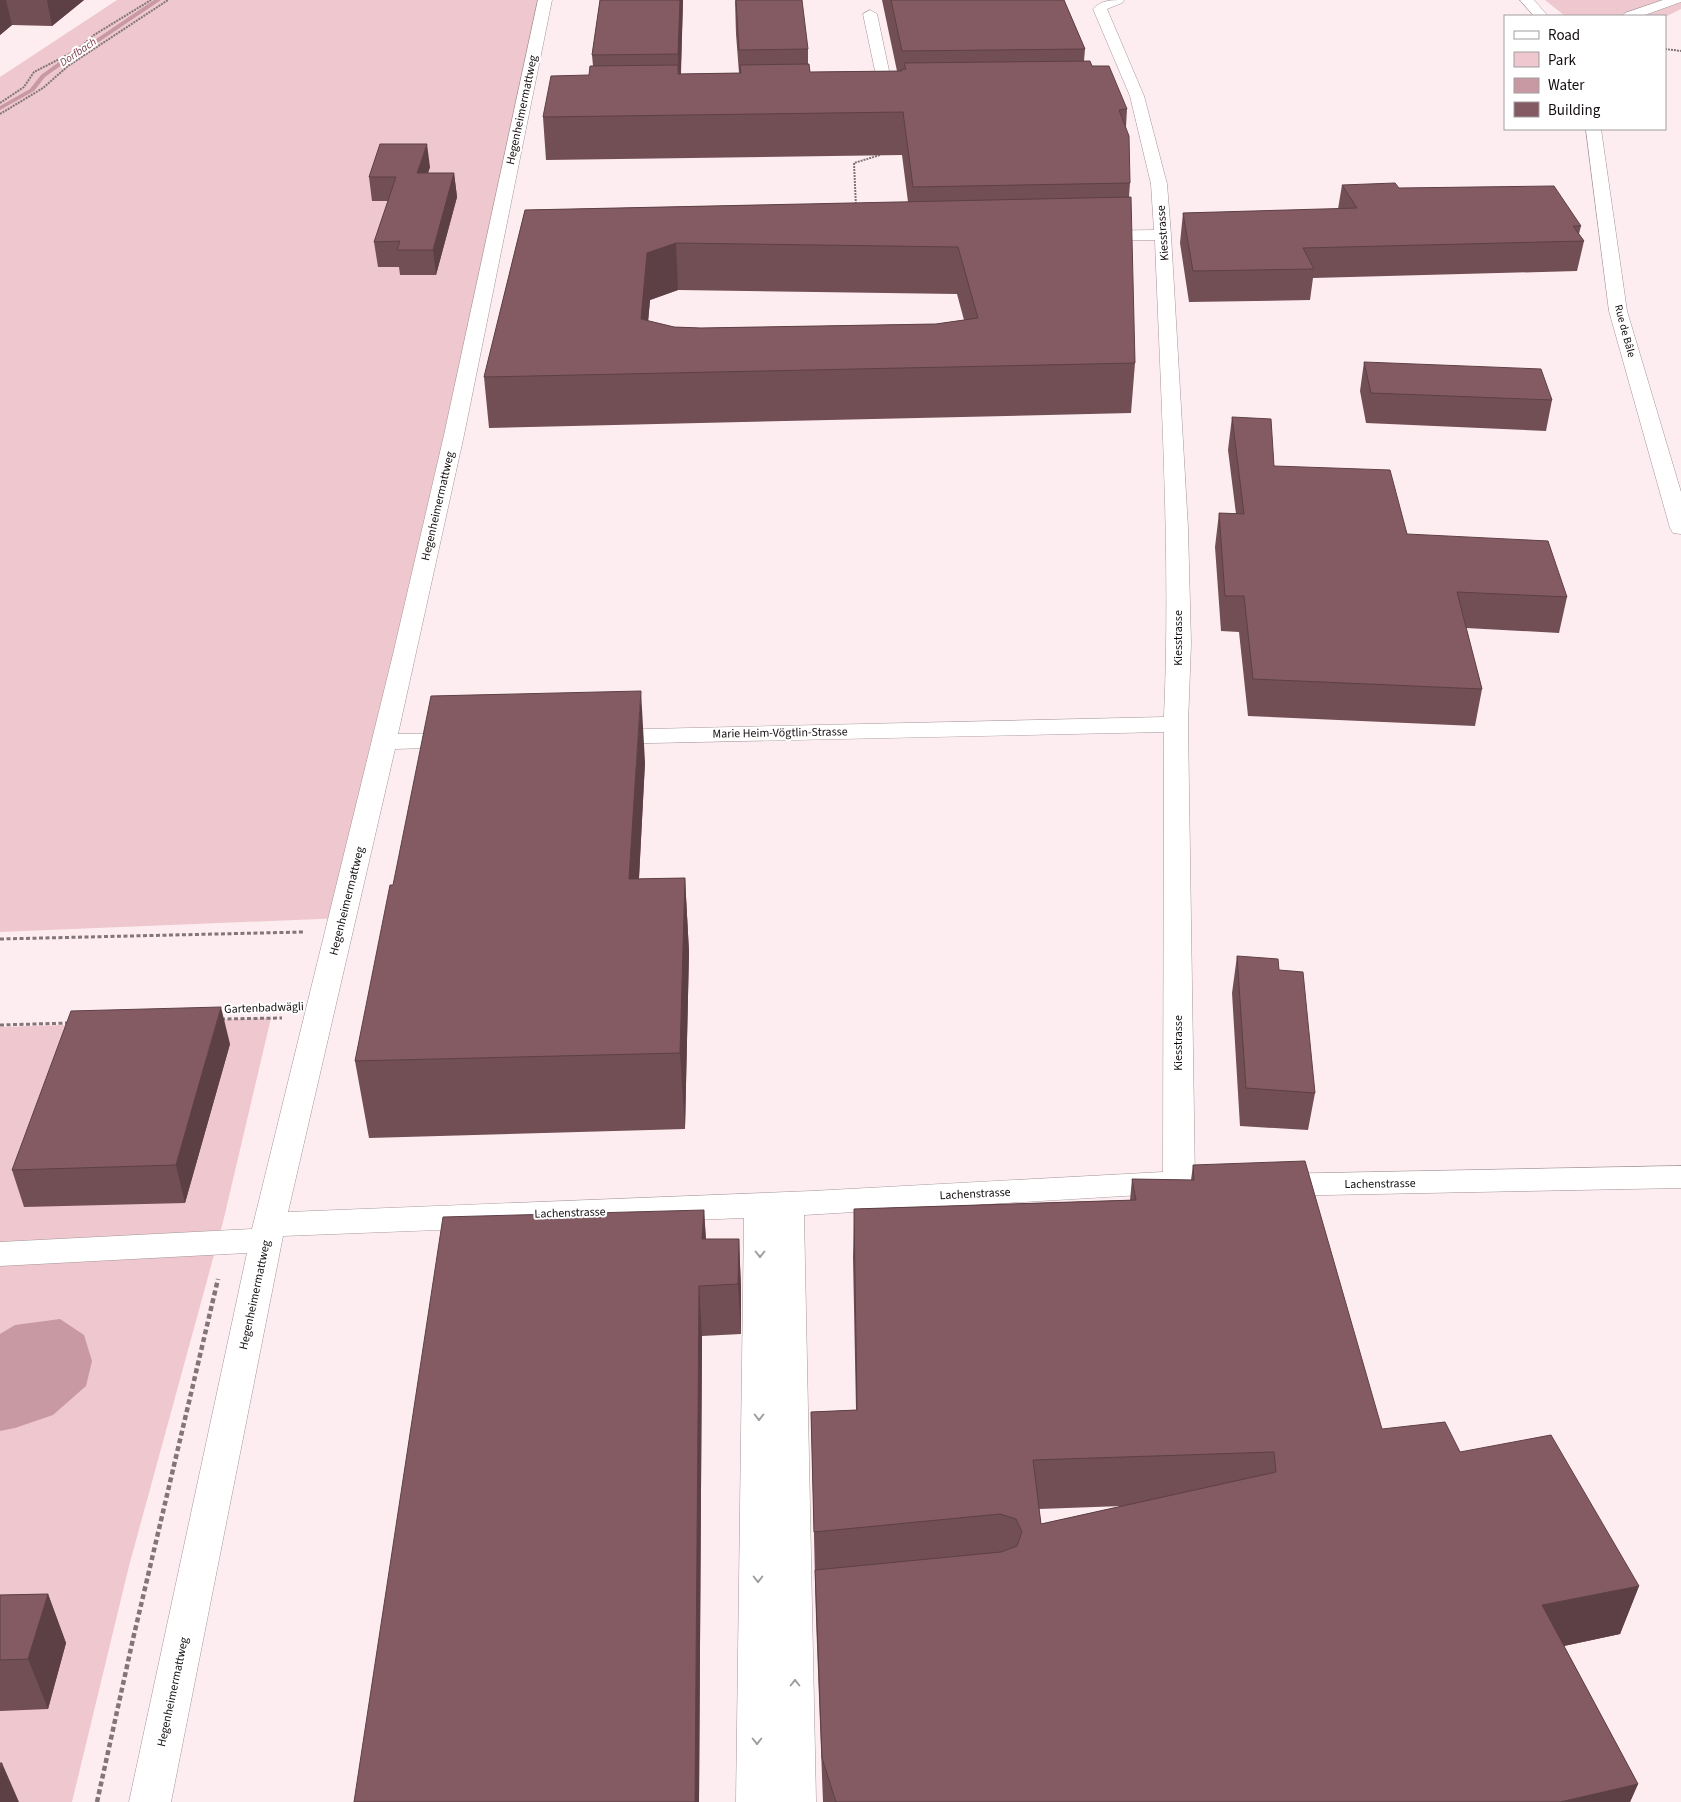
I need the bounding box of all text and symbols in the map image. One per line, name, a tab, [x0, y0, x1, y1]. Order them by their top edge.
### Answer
legend	[1504, 15, 1666, 130]
text: Road	[1548, 25, 1580, 46]
water label: Dorfbach	[57, 34, 100, 70]
text: Park	[1548, 50, 1577, 71]
street label: Hegenheimermattweg	[502, 54, 542, 166]
text: Water	[1548, 75, 1585, 96]
text: Building	[1548, 100, 1601, 121]
street label: Kiesstrasse	[1153, 205, 1173, 261]
street label: Rue de Bâle	[1611, 303, 1639, 360]
street label: Hegenheimermattweg	[417, 450, 459, 562]
street label: Kiesstrasse	[1170, 610, 1187, 666]
street label: Marie Heim-Vögtlin-Strasse	[712, 723, 848, 743]
street label: Hegenheimermattweg	[325, 845, 369, 957]
street label: Gartenbadwägli	[224, 998, 304, 1018]
street label: Kiesstrasse	[1170, 1015, 1187, 1071]
street label: Lachenstrasse	[1344, 1175, 1416, 1193]
street label: Lachenstrasse	[939, 1184, 1011, 1204]
street label: Lachenstrasse	[534, 1203, 606, 1223]
street label: Hegenheimermattweg	[235, 1239, 275, 1351]
one-way arrow	[755, 1250, 765, 1258]
one-way arrow	[754, 1413, 764, 1421]
one-way arrow	[753, 1576, 763, 1583]
street label: Hegenheimermattweg	[153, 1636, 193, 1748]
one-way arrow	[790, 1679, 800, 1687]
one-way arrow	[752, 1738, 762, 1746]

